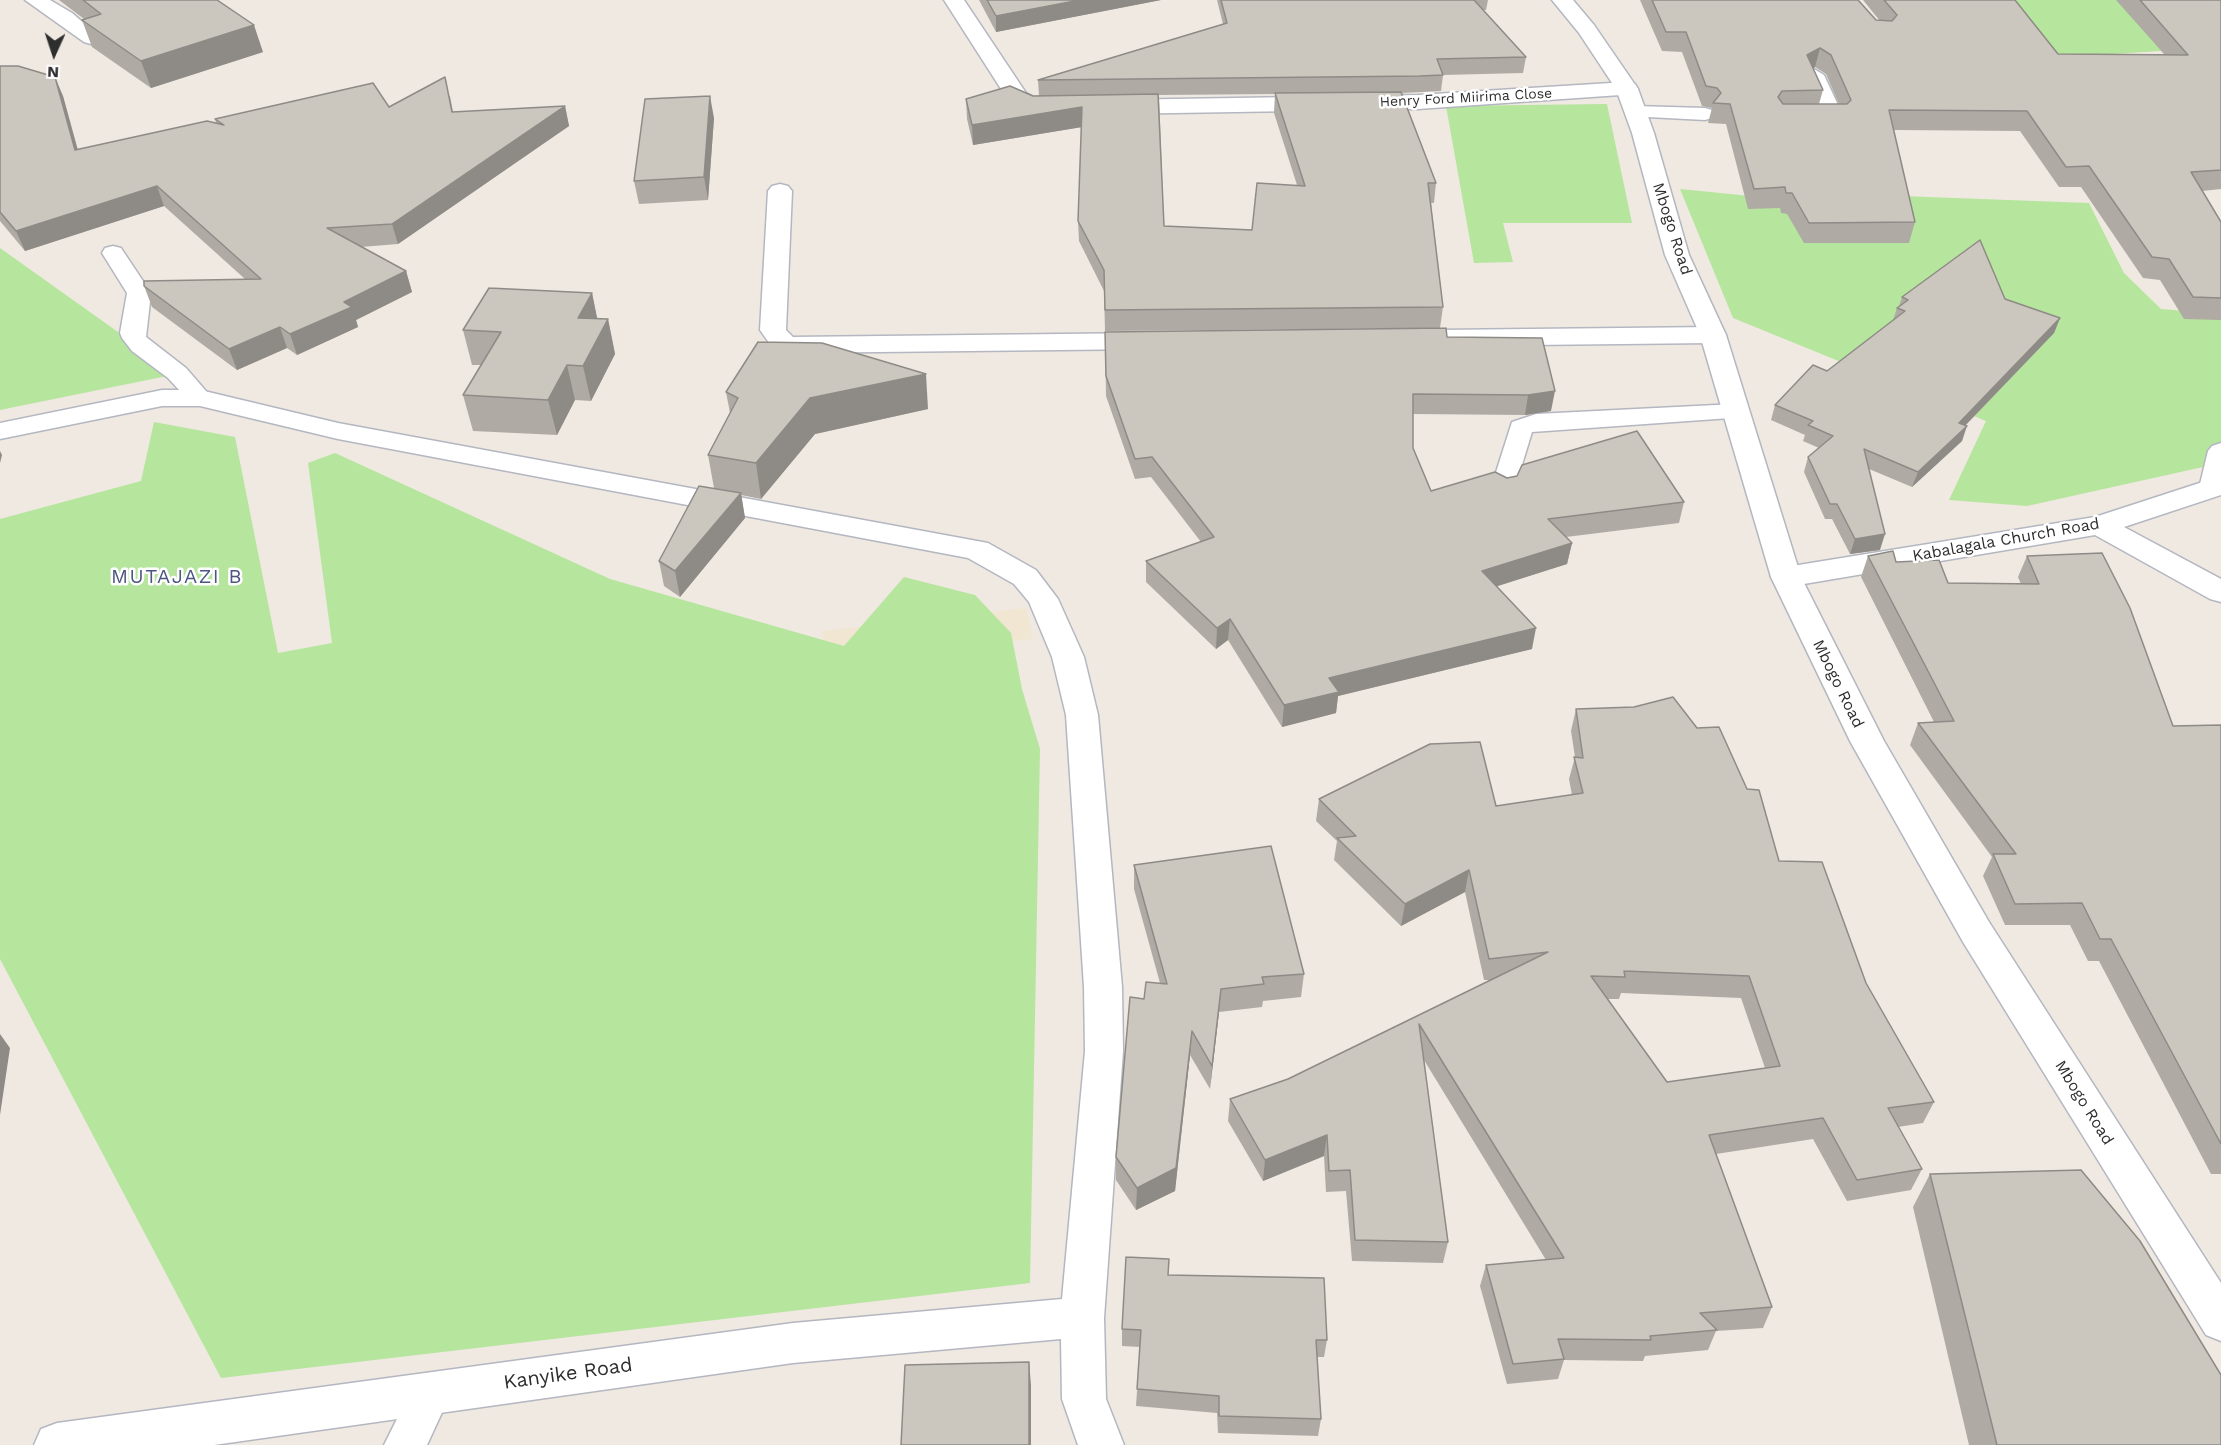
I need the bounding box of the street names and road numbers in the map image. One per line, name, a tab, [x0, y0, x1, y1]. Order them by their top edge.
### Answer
street label: Henry Ford Miirima Close	[1379, 85, 1553, 111]
street label: Mbogo Road	[1648, 180, 1696, 278]
street label: Kabalagala Church Road	[1911, 514, 2101, 566]
street label: Mbogo Road	[1808, 637, 1868, 731]
street label: Mbogo Road	[2050, 1057, 2118, 1149]
street label: Kanyike Road	[502, 1353, 634, 1395]

